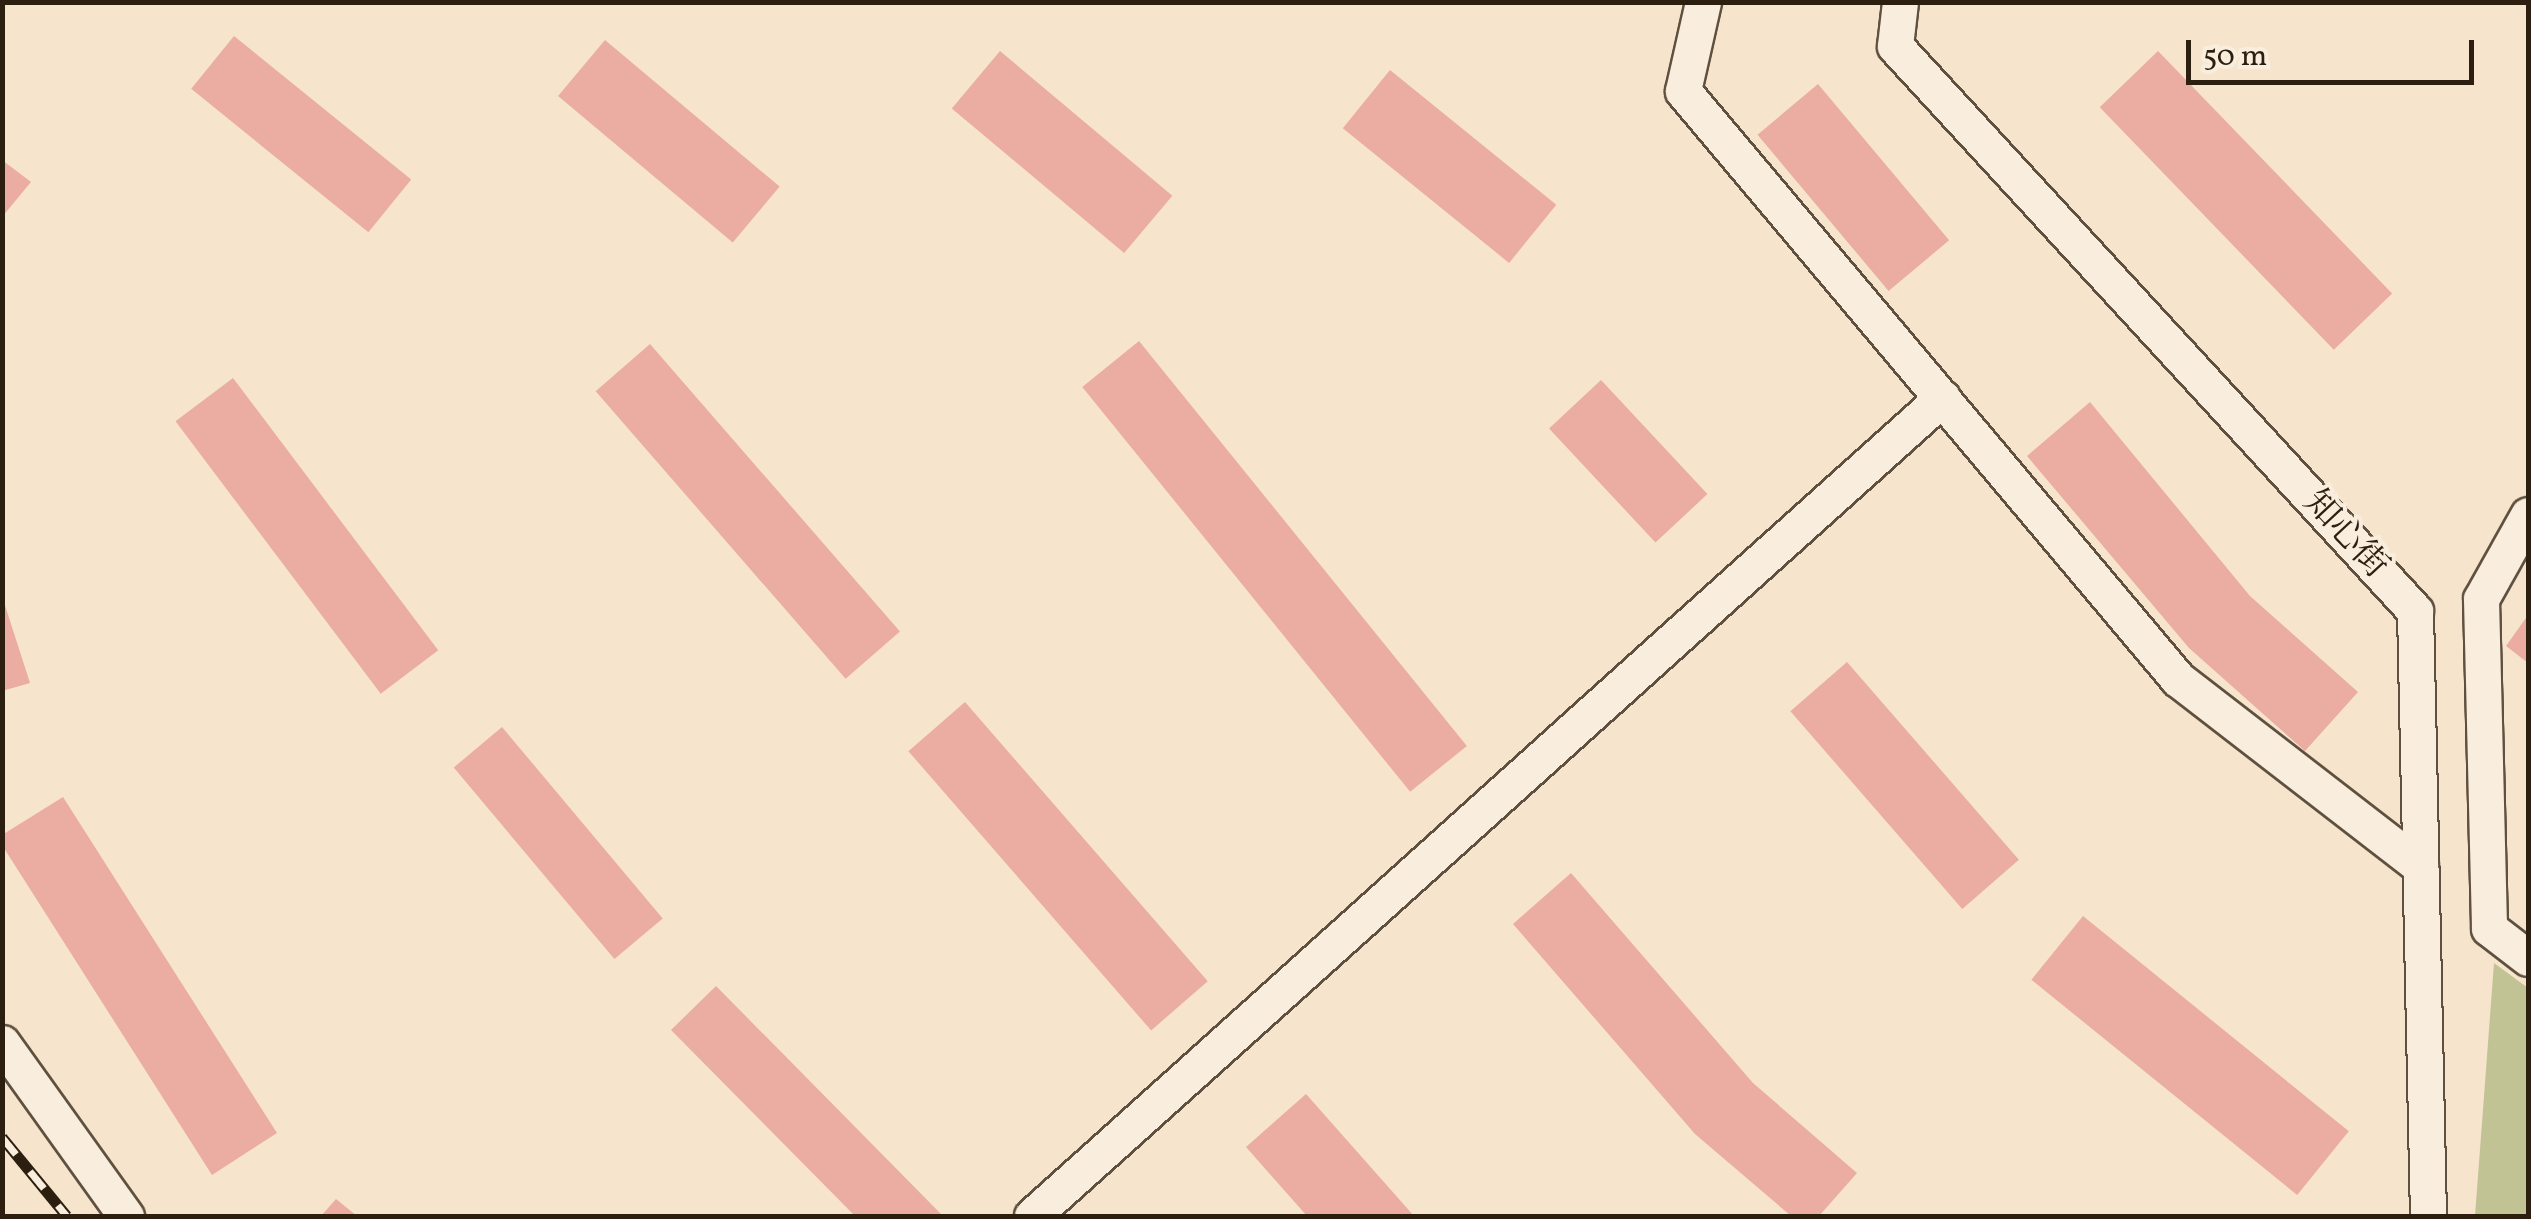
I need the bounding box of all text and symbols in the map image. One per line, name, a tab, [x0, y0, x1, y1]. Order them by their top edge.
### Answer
scale bar	[2191, 20, 2478, 82]
text: 50 m	[2203, 36, 2267, 78]
street label: 知心街	[2294, 482, 2396, 588]

